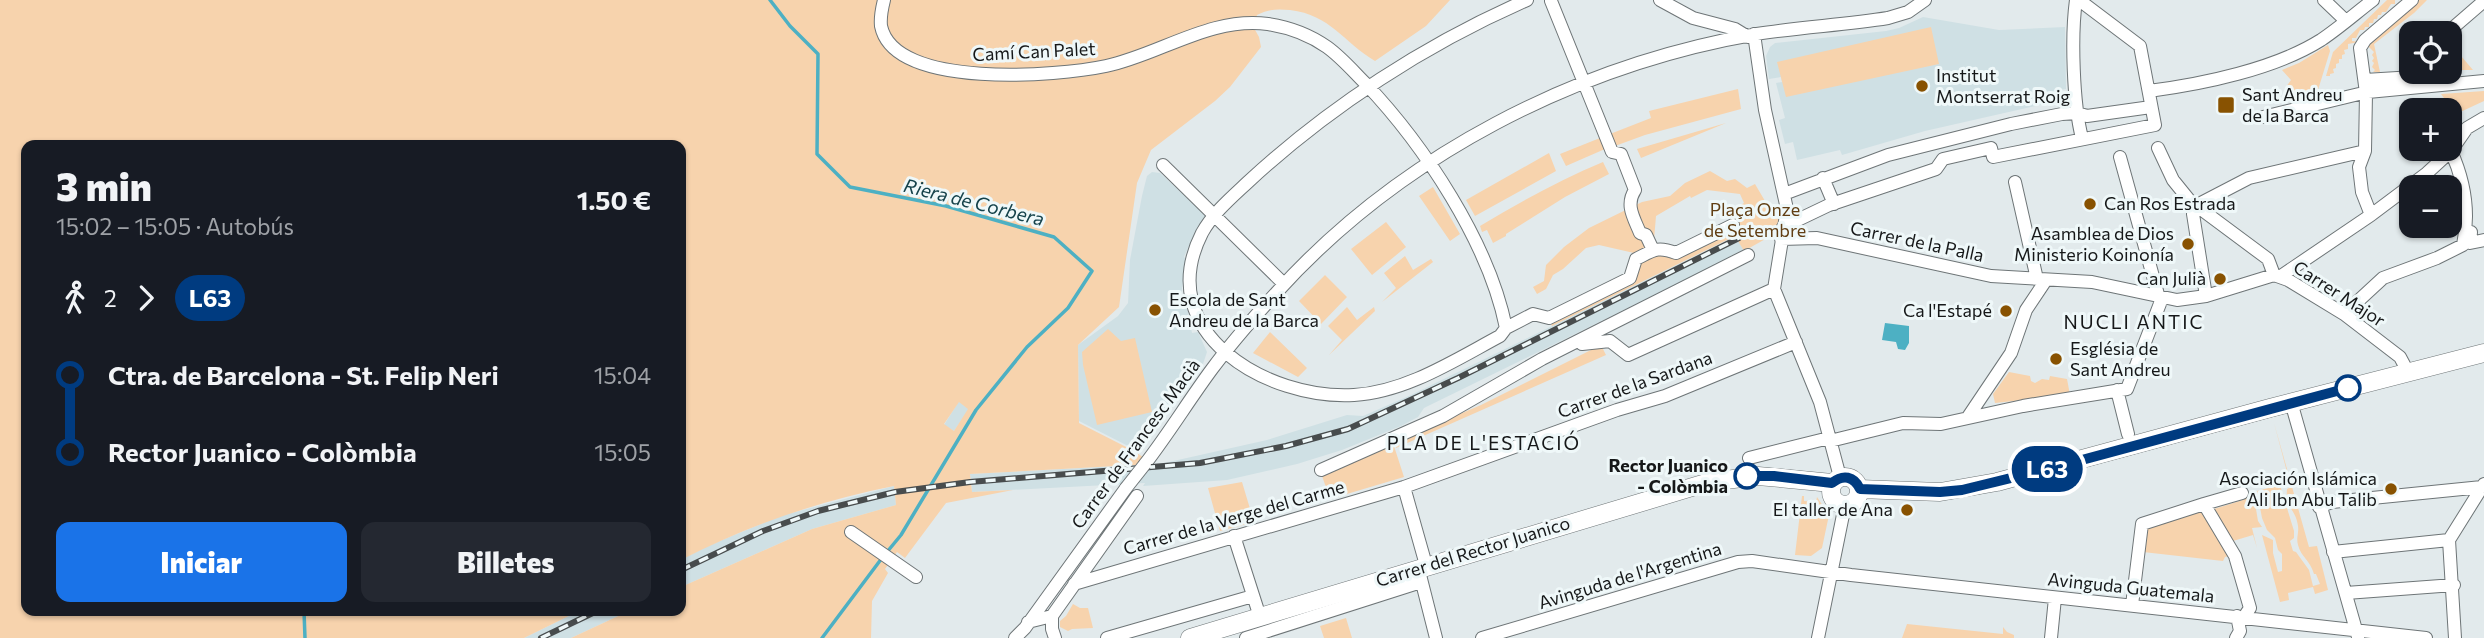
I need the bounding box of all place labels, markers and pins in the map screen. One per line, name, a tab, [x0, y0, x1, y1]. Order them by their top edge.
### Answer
place label: Institut Montserrat Roig	[1936, 64, 2071, 107]
marker: Institut Montserrat Roig	[1914, 78, 1930, 94]
place label: Sant Andreu de la Barca	[2242, 83, 2343, 126]
marker: Sant Andreu de la Barca	[2216, 95, 2236, 115]
place label: Can Ros Estrada	[2104, 192, 2236, 214]
marker: Can Ros Estrada	[2082, 196, 2098, 212]
place label: Asamblea de Dios Ministerio Koinonía	[2014, 222, 2174, 265]
marker: Asamblea de Dios Ministerio Koinonía	[2180, 236, 2196, 252]
place label: Can Julià	[2137, 267, 2206, 289]
marker: Can Julià	[2212, 271, 2228, 287]
place label: Escola de Sant Andreu de la Barca	[1169, 288, 1319, 331]
place label: Ca l'Estapé	[1903, 299, 1992, 321]
marker: Escola de Sant Andreu de la Barca	[1147, 302, 1163, 318]
marker: Ca l'Estapé	[1998, 303, 2014, 319]
place label: Església de Sant Andreu	[2070, 337, 2171, 380]
marker: Església de Sant Andreu	[2048, 351, 2064, 367]
unlabelled marker	[2335, 375, 2361, 401]
place label: Rector Juanico - Colòmbia	[1608, 454, 1728, 497]
marker: Rector Juanico - Colòmbia	[1734, 463, 1760, 489]
place label: Asociación Islámica Ali Ibn Abu Talib	[2219, 467, 2377, 510]
marker: Asociación Islámica Ali Ibn Abu Talib	[2383, 481, 2399, 497]
place label: El taller de Ana	[1773, 498, 1893, 520]
marker: El taller de Ana	[1899, 502, 1915, 518]

